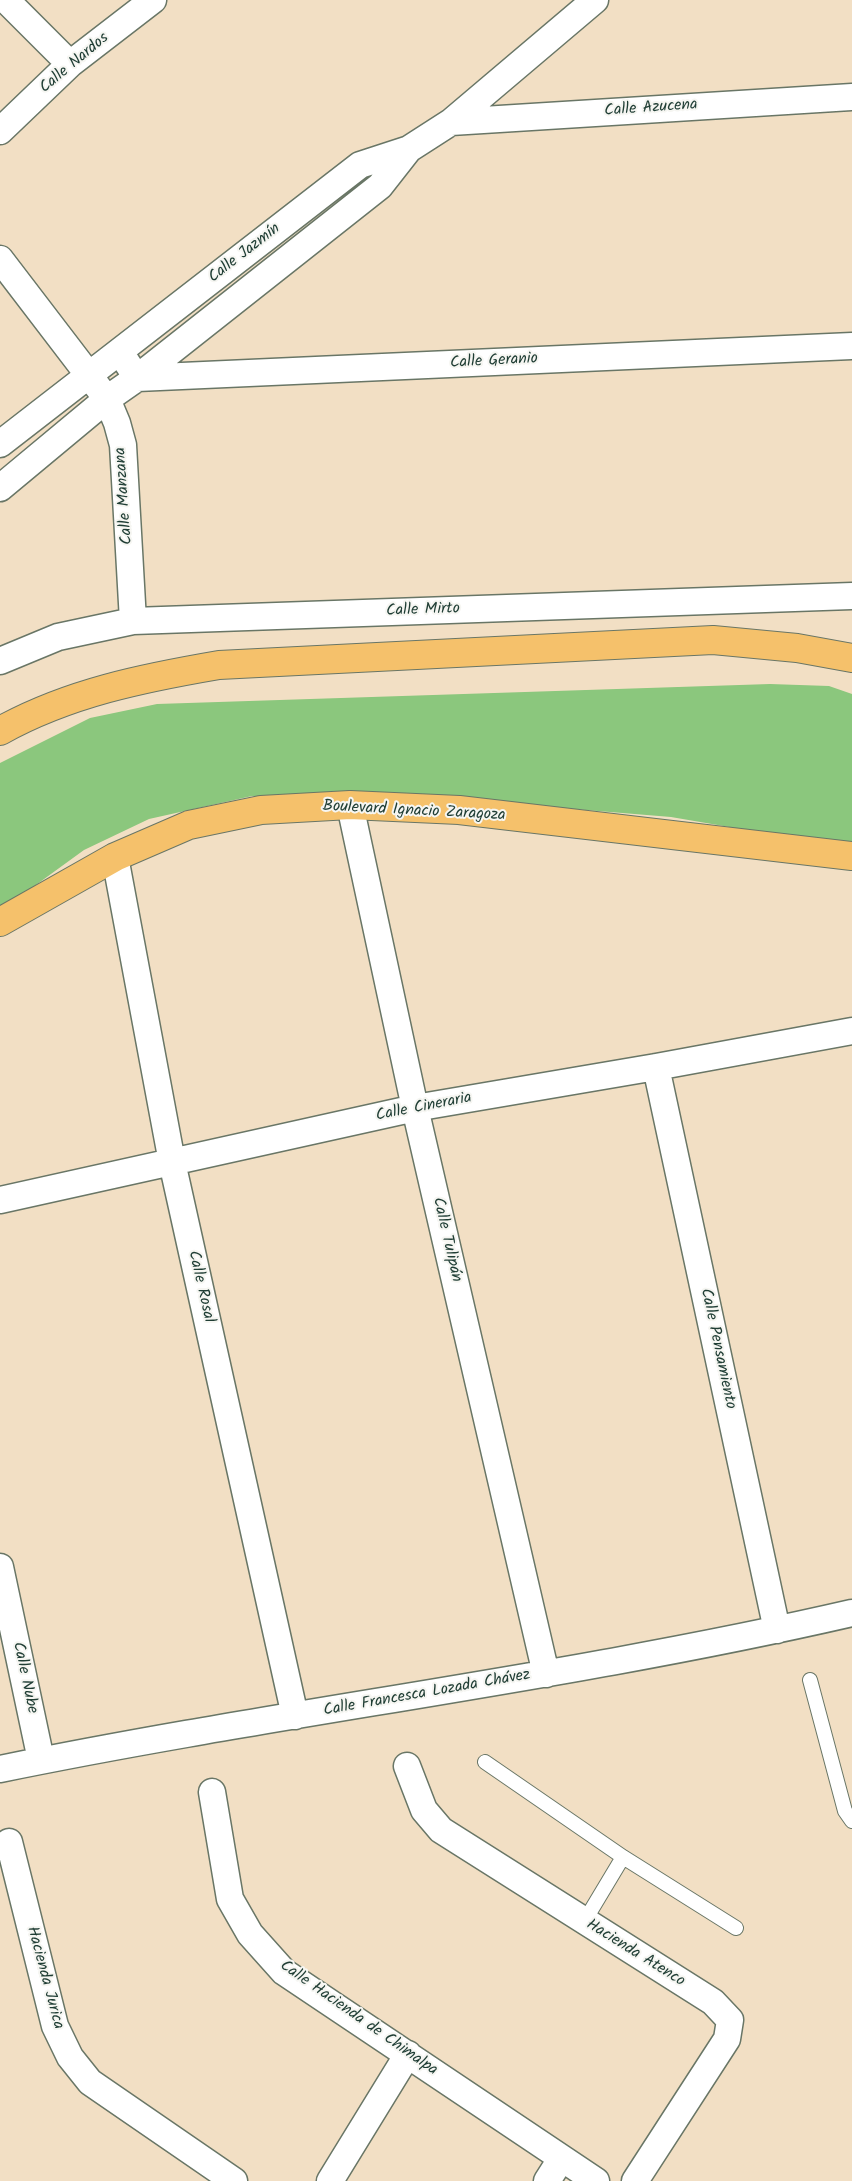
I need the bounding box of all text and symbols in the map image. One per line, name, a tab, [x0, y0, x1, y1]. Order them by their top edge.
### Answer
street label: Calle Nardos	[37, 30, 113, 98]
street label: Calle Azucena	[604, 96, 698, 122]
street label: Calle Jazmín	[205, 220, 285, 288]
street label: Calle Geranio	[450, 350, 538, 374]
street label: Calle Manzana	[112, 447, 138, 545]
street label: Calle Mirto	[386, 600, 460, 622]
street label: Boulevard Ignacio Zaragoza	[322, 798, 506, 826]
street label: Calle Cineraria	[375, 1089, 473, 1127]
street label: Calle Tulipán	[427, 1196, 465, 1284]
street label: Calle Rosal	[182, 1249, 218, 1325]
street label: Calle Pensamiento	[695, 1287, 739, 1411]
street label: Calle Nube	[7, 1640, 41, 1716]
street label: Calle Francesca Lozada Chávez	[322, 1666, 532, 1722]
street label: Hacienda Atenco	[582, 1916, 688, 1992]
street label: Hacienda Jurica	[21, 1924, 67, 2032]
street label: Calle Hacienda de Chimalpa	[275, 1957, 441, 2081]

